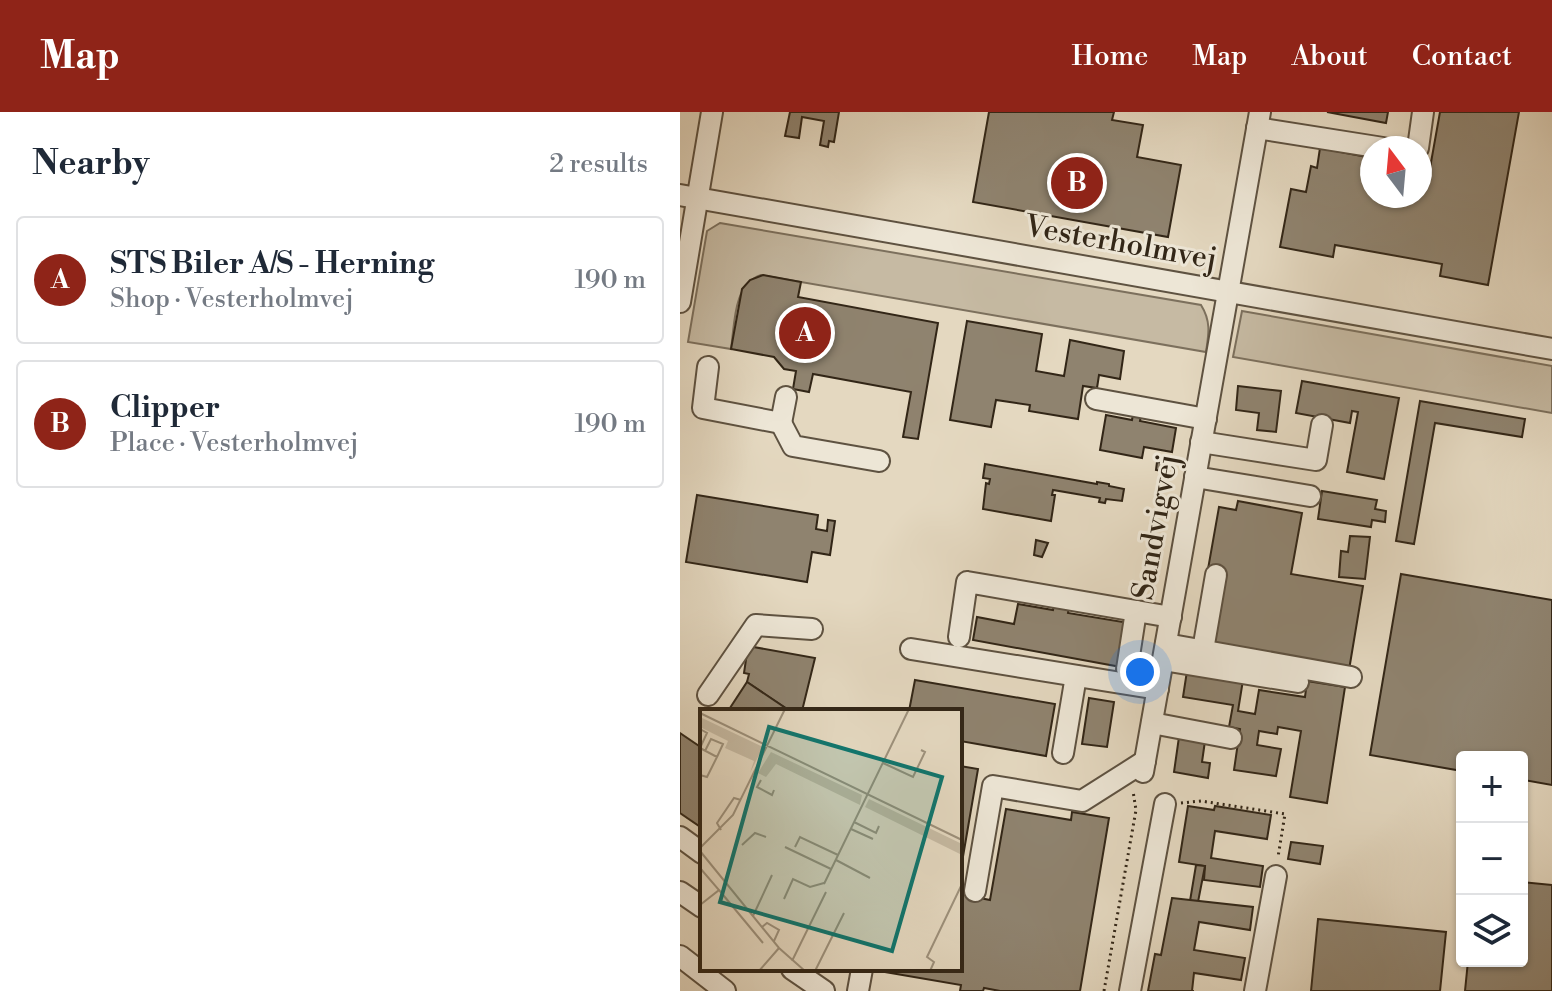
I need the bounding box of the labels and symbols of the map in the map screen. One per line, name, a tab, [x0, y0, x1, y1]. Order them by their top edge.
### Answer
north arrow	[1360, 136, 1432, 208]
pin: B	[1051, 153, 1103, 213]
street label: Vesterholmvej	[1021, 207, 1220, 279]
pin: A	[779, 303, 831, 363]
street label: Sandvigvej	[1124, 451, 1188, 603]
your location	[1120, 652, 1160, 692]
inset map	[700, 709, 962, 971]

